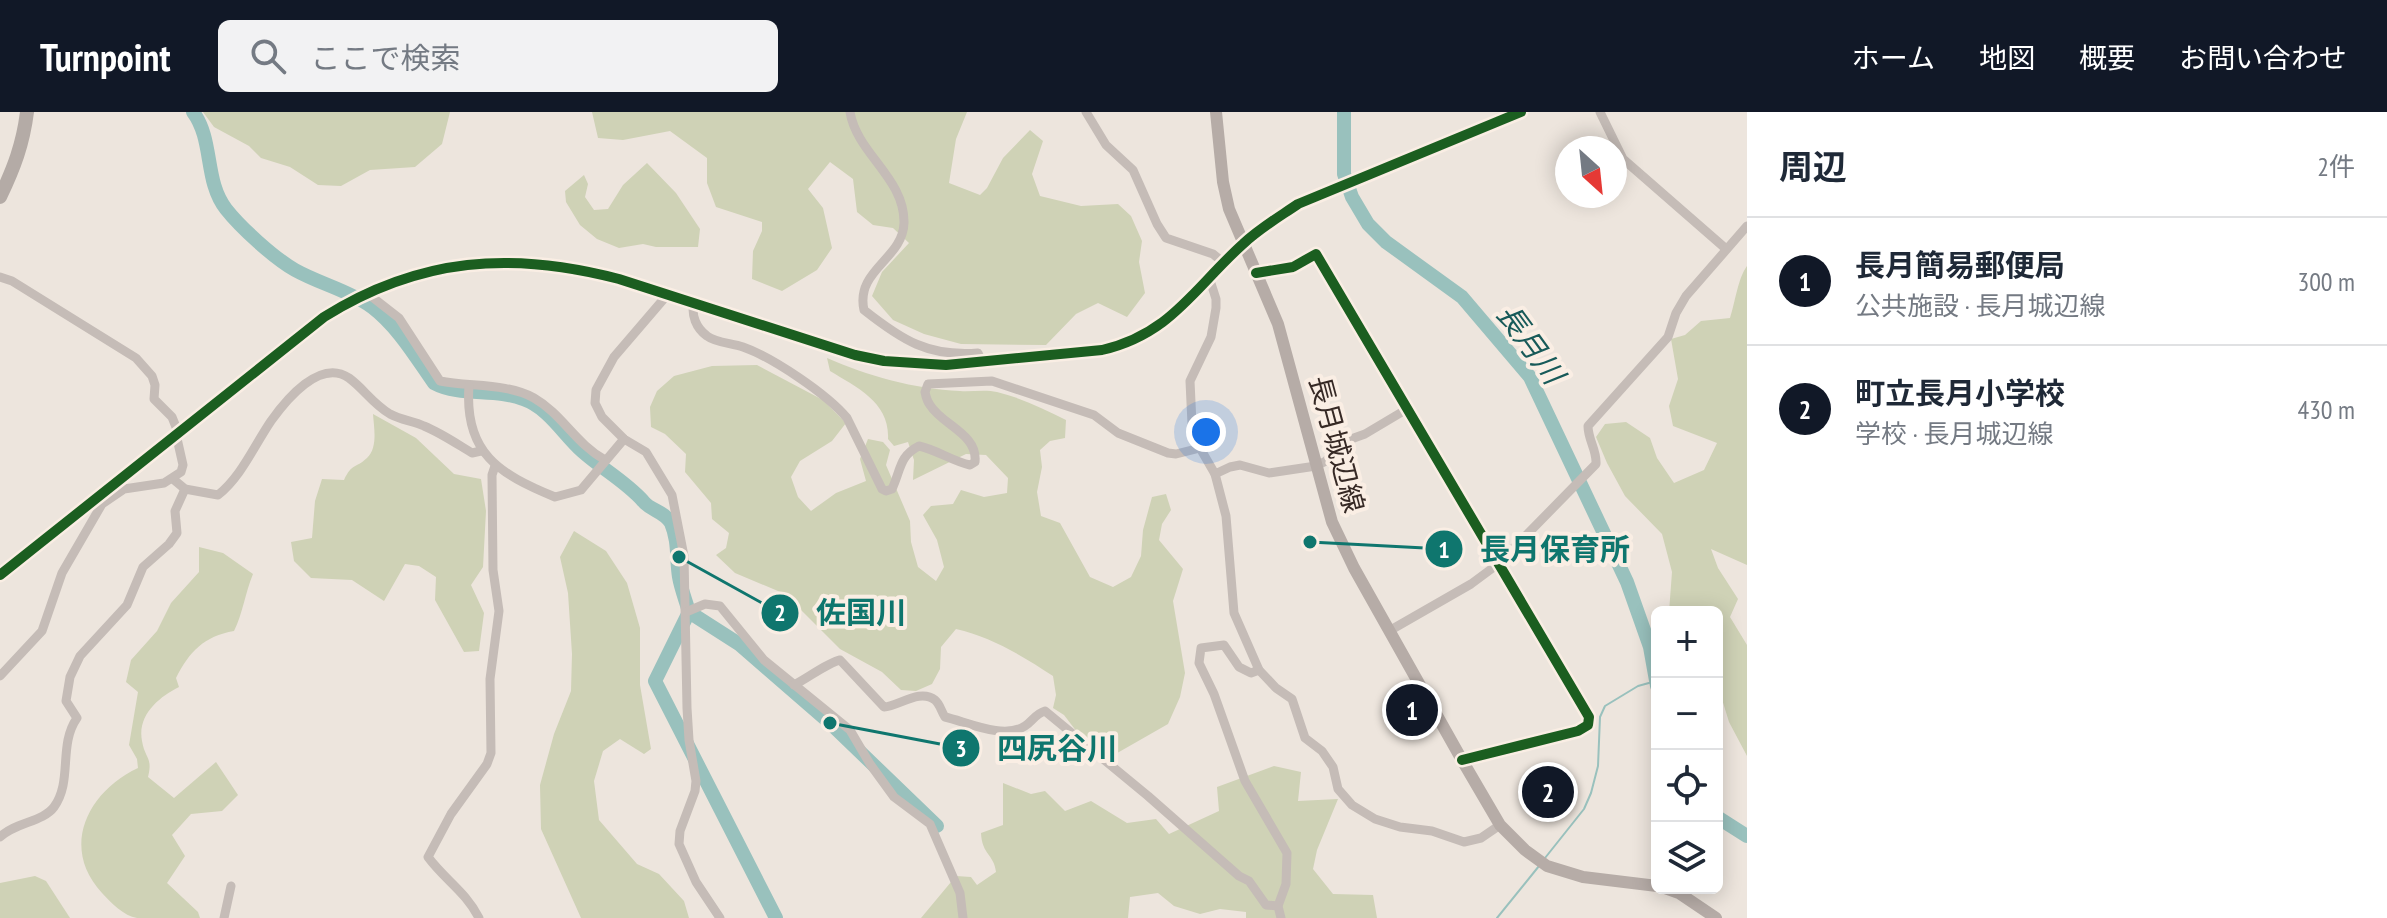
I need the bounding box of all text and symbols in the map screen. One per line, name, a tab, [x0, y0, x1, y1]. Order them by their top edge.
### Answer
search box	[218, 20, 778, 92]
text: Turnpoint	[40, 32, 170, 81]
icon: search	[246, 34, 290, 78]
text: ここで検索	[310, 38, 460, 77]
text: ホーム	[1852, 39, 1935, 76]
text: 地図	[1979, 39, 2035, 76]
text: 概要	[2079, 39, 2135, 76]
text: お問い合わせ	[2179, 39, 2347, 76]
north arrow	[1555, 136, 1627, 208]
text: 周辺	[1779, 144, 1847, 188]
text: 2件	[2317, 150, 2355, 183]
text: 長月簡易郵便局	[1855, 245, 2065, 284]
text: 1	[1799, 265, 1811, 298]
text: 300 m	[2297, 265, 2355, 298]
text: 公共施設 · 長月城辺線	[1855, 289, 2106, 322]
water label: 長月川	[1489, 295, 1575, 393]
street label: 長月城辺線	[1301, 371, 1373, 516]
text: 町立長月小学校	[1855, 373, 2065, 412]
text: 2	[1799, 393, 1811, 426]
text: 430 m	[2297, 393, 2355, 426]
your location	[1186, 412, 1226, 452]
text: 学校 · 長月城辺線	[1855, 417, 2054, 450]
callout: 長月保育所	[1424, 522, 1646, 576]
text: 長月保育所	[1480, 529, 1630, 568]
text: 1	[1438, 534, 1450, 565]
callout: 佐国川	[760, 586, 922, 640]
text: 佐国川	[816, 592, 906, 631]
text: 2	[774, 597, 786, 628]
map controls	[1651, 606, 1723, 894]
button: +	[1651, 606, 1723, 678]
button: −	[1651, 678, 1723, 750]
pin: 1	[1386, 680, 1438, 740]
callout: 四尻谷川	[941, 721, 1133, 775]
text: 四尻谷川	[997, 728, 1117, 767]
text: 3	[955, 733, 967, 764]
button: locate	[1651, 750, 1723, 822]
pin: 2	[1522, 762, 1574, 822]
button: layers	[1651, 822, 1723, 894]

